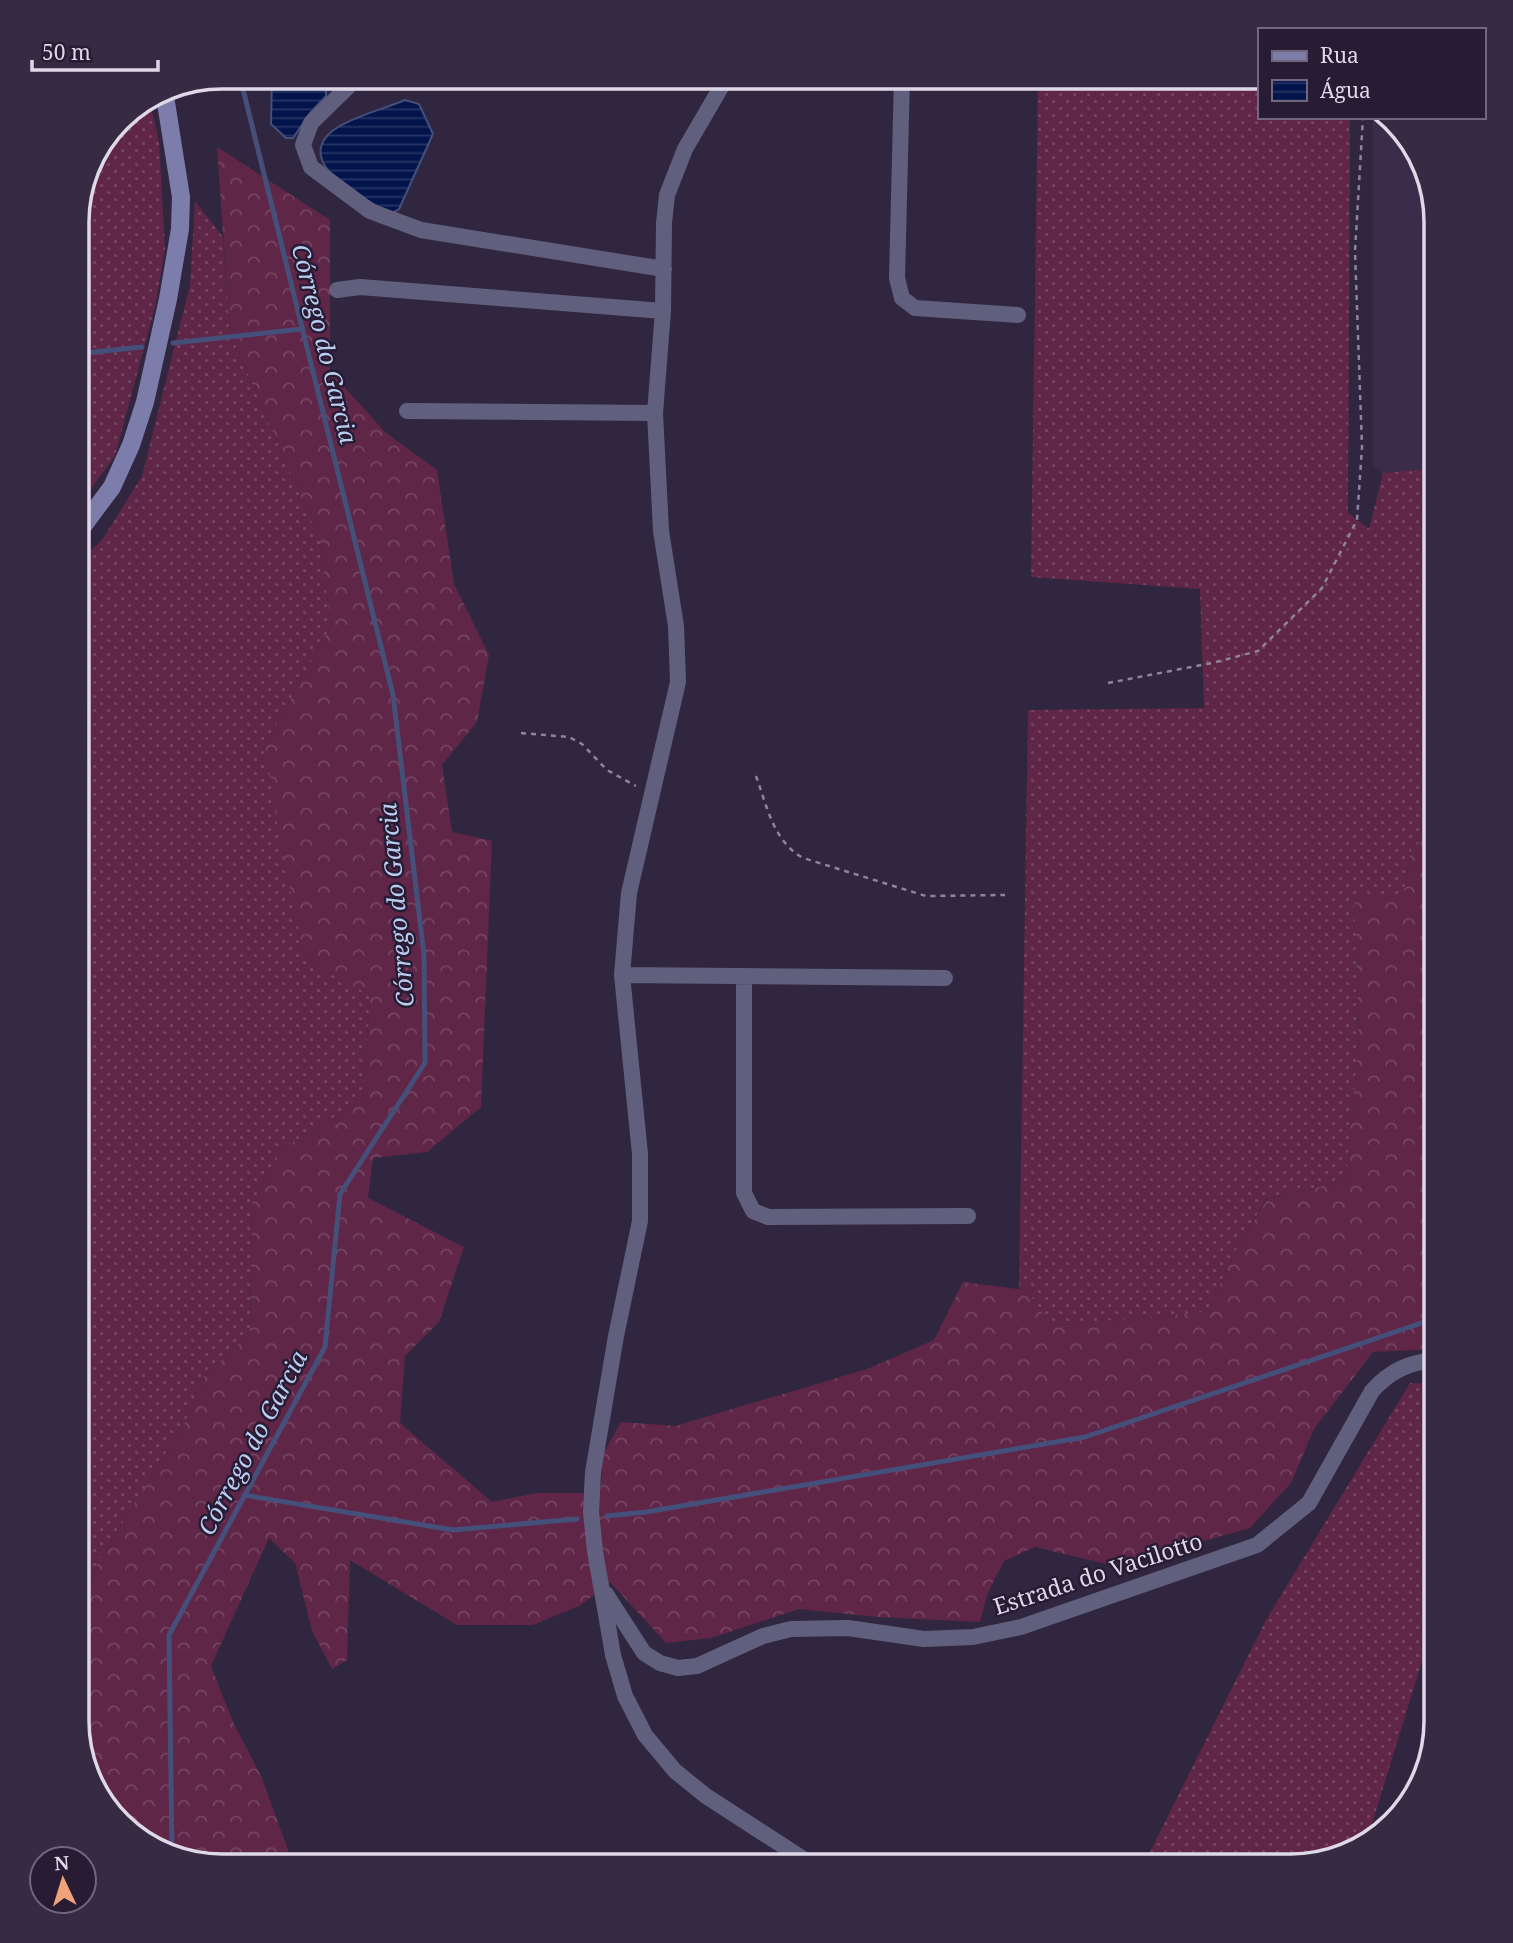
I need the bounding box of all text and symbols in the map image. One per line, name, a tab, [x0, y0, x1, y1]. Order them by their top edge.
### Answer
scale bar	[32, 28, 158, 72]
legend	[1258, 28, 1485, 119]
text: 50 m	[42, 38, 91, 66]
text: Rua	[1320, 41, 1359, 69]
text: Água	[1320, 76, 1371, 104]
water label: Córrego do Garcia	[285, 240, 366, 447]
water label: Córrego do Garcia	[370, 802, 421, 1008]
water label: Córrego do Garcia	[189, 1344, 314, 1540]
street label: Estrada do Vacilotto	[989, 1524, 1206, 1622]
north arrow	[28, 1845, 98, 1915]
text: N	[53, 1850, 70, 1877]

